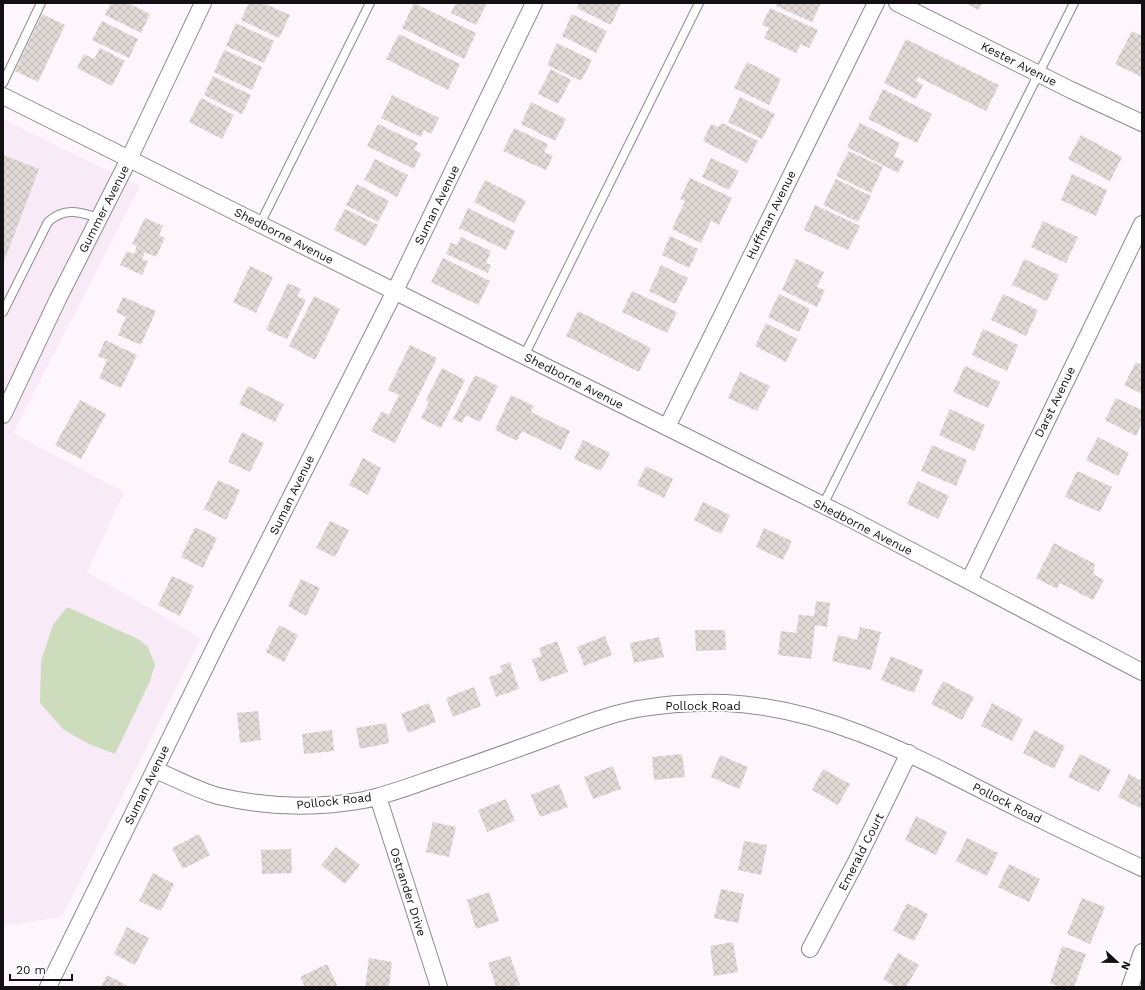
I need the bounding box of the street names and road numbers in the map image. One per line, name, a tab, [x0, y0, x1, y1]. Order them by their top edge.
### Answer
street label: Kester Avenue	[979, 39, 1059, 89]
street label: Gummer Avenue	[76, 163, 132, 255]
street label: Suman Avenue	[412, 163, 462, 247]
street label: Huffman Avenue	[743, 168, 799, 262]
street label: Shedborne Avenue	[232, 205, 336, 267]
street label: Shedborne Avenue	[522, 350, 626, 412]
street label: Darst Avenue	[1032, 364, 1078, 440]
street label: Suman Avenue	[267, 453, 317, 537]
street label: Shedborne Avenue	[811, 496, 915, 558]
street label: Pollock Road	[665, 699, 741, 713]
street label: Suman Avenue	[122, 743, 172, 827]
street label: Pollock Road	[970, 780, 1044, 826]
street label: Pollock Road	[296, 790, 372, 812]
street label: Emerald Court	[835, 811, 887, 893]
street label: Ostrander Drive	[387, 846, 429, 938]

